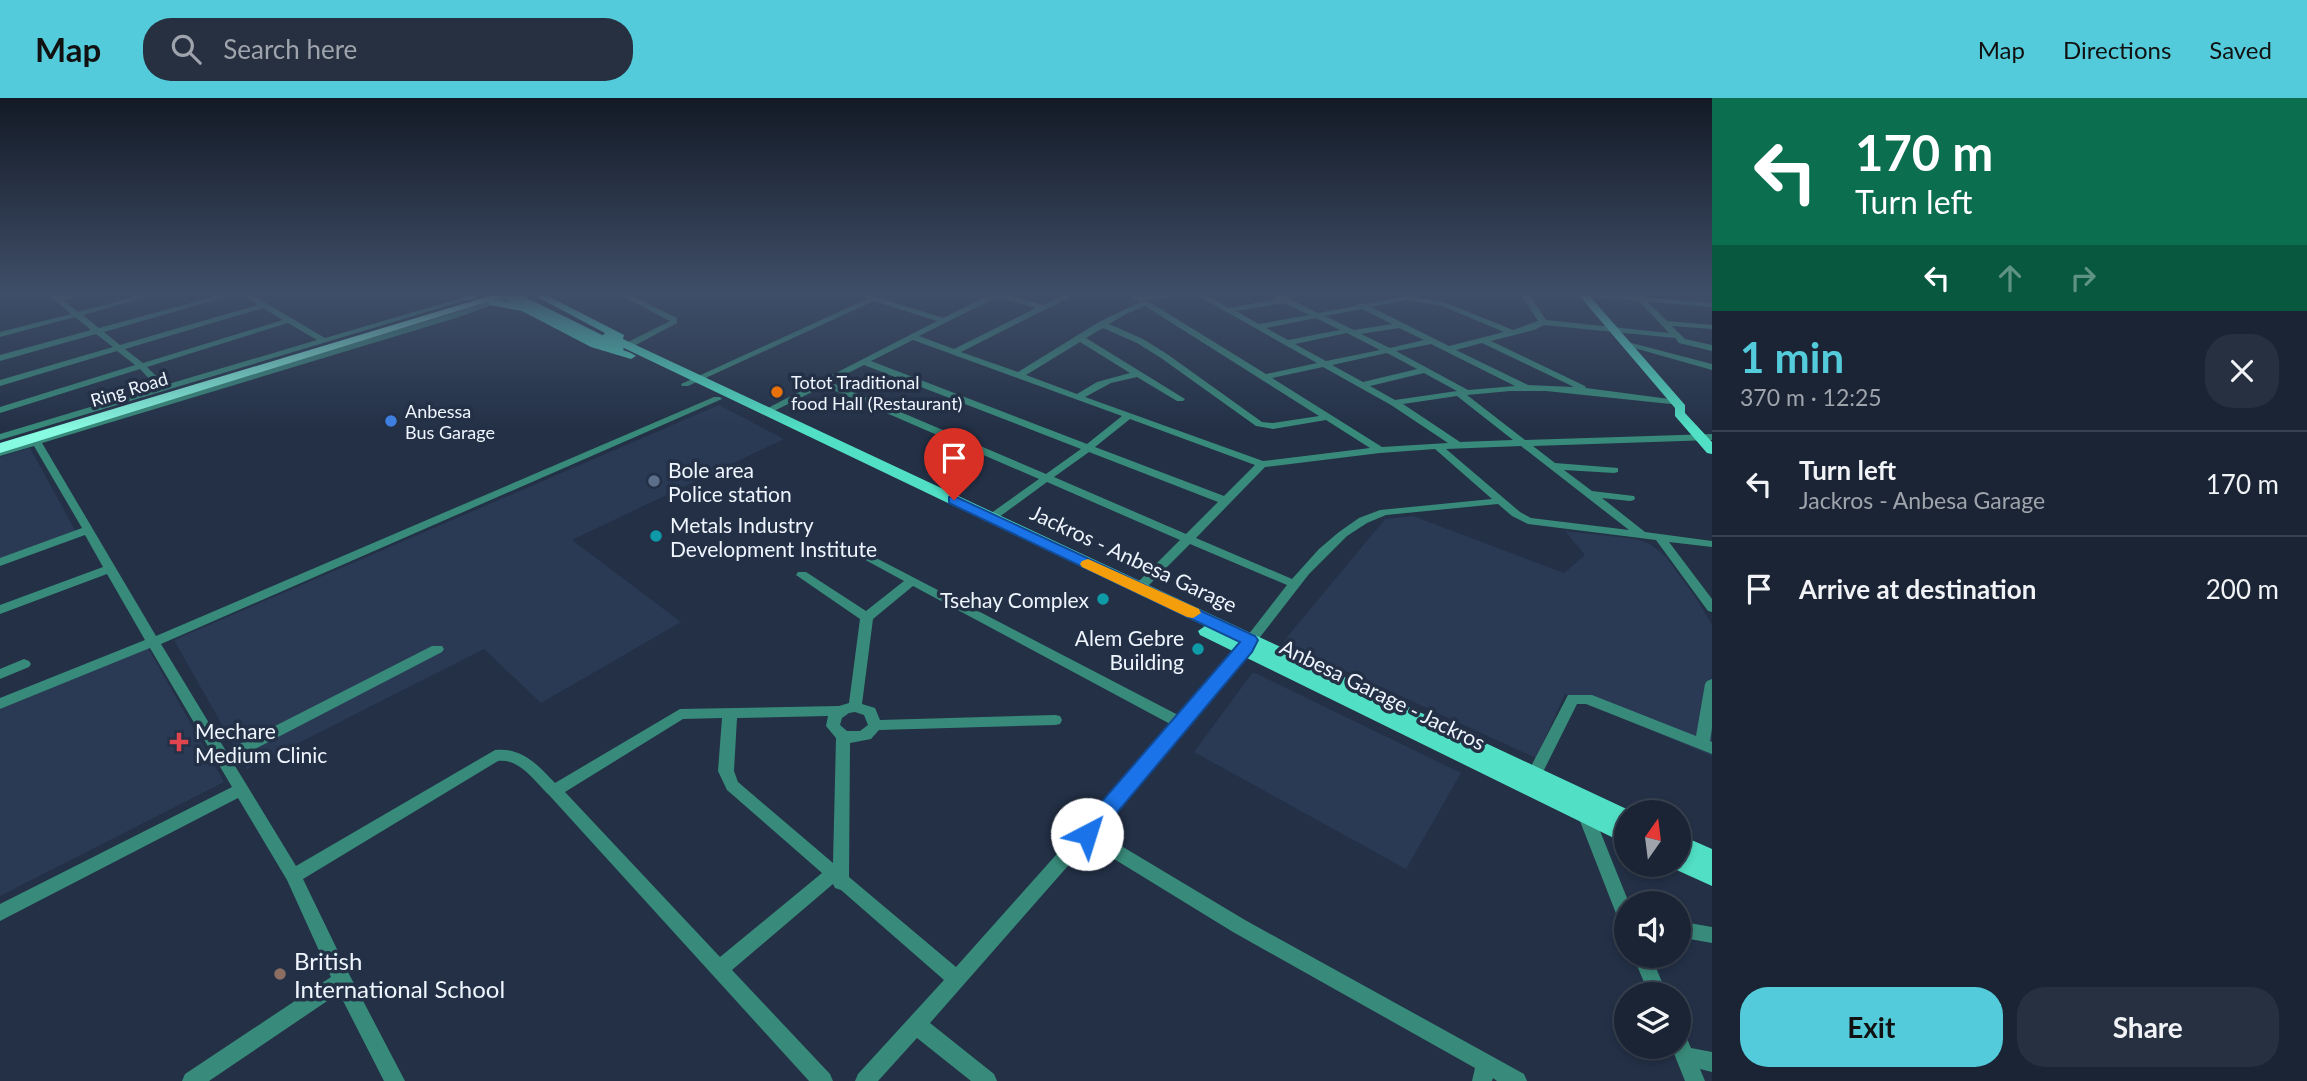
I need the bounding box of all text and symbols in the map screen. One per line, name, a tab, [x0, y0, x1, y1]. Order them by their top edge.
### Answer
search box	[143, 18, 633, 81]
text: Map	[35, 29, 101, 69]
icon: search	[167, 30, 205, 68]
text: Search here	[223, 33, 357, 65]
text: Map	[1978, 35, 2025, 64]
text: Directions	[2063, 35, 2171, 64]
text: Saved	[2209, 35, 2272, 64]
text: 170 m	[1855, 123, 1993, 181]
icon: left	[1740, 126, 1831, 217]
text: Turn left	[1855, 182, 1972, 221]
icon: left	[1918, 259, 1956, 297]
icon: ahead	[1991, 259, 2029, 297]
icon: right	[2064, 259, 2102, 297]
text: 1 min	[1740, 332, 1844, 382]
button: close	[2205, 334, 2279, 408]
street label: Ring Road	[88, 367, 170, 411]
place label: Totot Traditional food Hall (Restaurant)	[791, 371, 962, 414]
text: 370 m · 12:25	[1740, 383, 1882, 411]
marker: Totot Traditional food Hall (Restaurant)	[769, 384, 785, 400]
place label: Anbessa Bus Garage	[405, 400, 495, 443]
marker: Anbessa Bus Garage	[383, 413, 399, 429]
pin	[924, 428, 984, 500]
icon: arrive	[935, 439, 973, 477]
text: Turn left	[1799, 454, 1896, 486]
place label: Bole area Police station	[668, 457, 792, 506]
icon: left	[1740, 465, 1778, 503]
text: 170 m	[2206, 468, 2279, 500]
marker: Bole area Police station	[646, 473, 662, 489]
text: Jackros - Anbesa Garage	[1799, 486, 2045, 514]
street label: Jackros - Anbesa Garage	[1027, 499, 1241, 617]
place label: Metals Industry Development Institute	[670, 512, 877, 561]
marker: Metals Industry Development Institute	[648, 528, 664, 544]
icon: arrive	[1740, 570, 1778, 608]
text: Arrive at destination	[1799, 573, 2036, 605]
text: 200 m	[2206, 573, 2279, 605]
place label: Tsehay Complex	[940, 587, 1090, 612]
marker: Tsehay Complex	[1095, 591, 1111, 607]
place label: Alem Gebre Building	[1075, 625, 1184, 674]
street label: Anbesa Garage - Jackros	[1276, 633, 1490, 755]
marker: Alem Gebre Building	[1190, 641, 1206, 657]
place label: Mechare Medium Clinic	[195, 718, 327, 767]
marker: Mechare Medium Clinic	[169, 732, 189, 752]
position arrow	[1050, 797, 1124, 871]
north arrow	[1614, 800, 1690, 877]
map controls	[1614, 800, 1691, 1059]
button: sound	[1614, 891, 1691, 968]
place label: British International School	[294, 946, 505, 1003]
marker: British International School	[272, 966, 288, 982]
button: layers	[1614, 982, 1691, 1059]
button: Exit	[1740, 987, 2003, 1067]
button: Share	[2017, 987, 2279, 1067]

